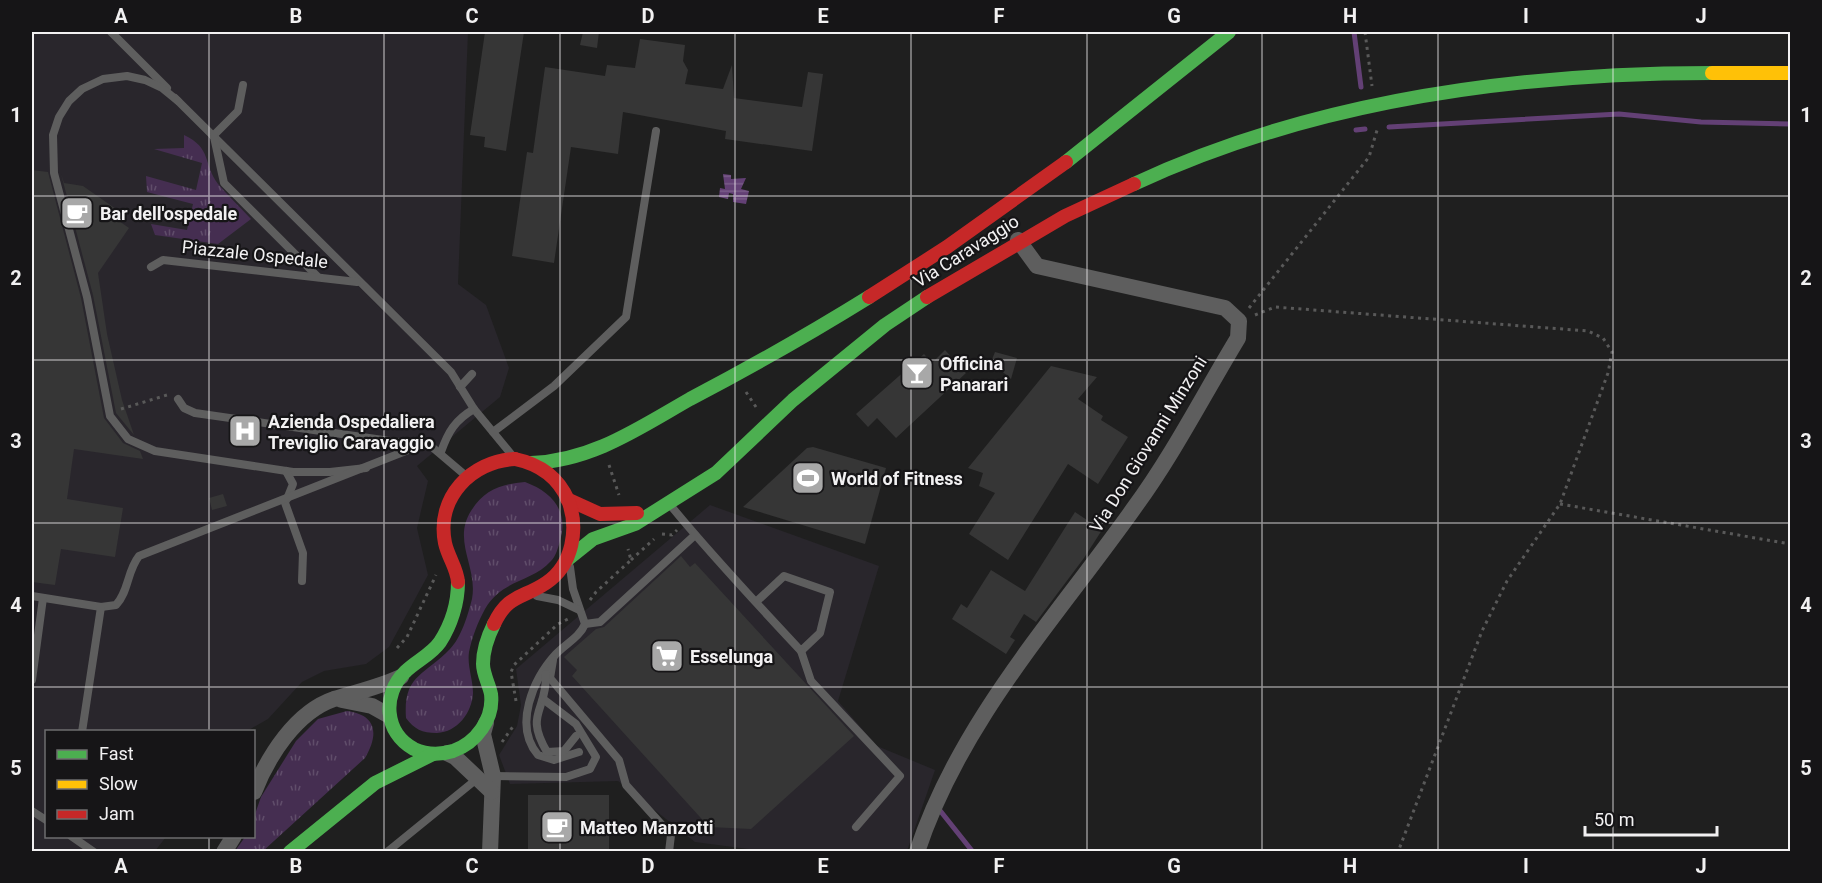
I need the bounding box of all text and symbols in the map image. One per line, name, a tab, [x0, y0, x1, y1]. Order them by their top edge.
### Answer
text: A	[114, 4, 128, 28]
text: B	[290, 4, 302, 28]
text: C	[465, 4, 479, 28]
text: D	[642, 4, 655, 28]
text: E	[817, 4, 829, 28]
text: F	[994, 4, 1005, 28]
text: G	[1167, 4, 1181, 28]
text: H	[1343, 4, 1357, 28]
text: I	[1523, 4, 1529, 28]
text: J	[1695, 4, 1707, 28]
text: 1	[10, 103, 22, 127]
text: 1	[1800, 103, 1812, 127]
cafe icon: Bar dell'ospedale	[59, 195, 95, 231]
place label: Bar dell'ospedale	[100, 203, 238, 224]
street label: Via Caravaggio	[909, 210, 1023, 292]
street label: Piazzale Ospedale	[181, 236, 329, 272]
text: 2	[10, 266, 22, 290]
text: 2	[1800, 266, 1812, 290]
street label: Via Don Giovanni Minzoni	[1085, 352, 1211, 536]
place label: Officina Panarari	[940, 353, 1008, 395]
bar icon: Officina Panarari	[899, 355, 935, 391]
place label: Azienda Ospedaliera Treviglio Caravaggio	[268, 411, 435, 453]
hospital icon: Azienda Ospedaliera Treviglio Caravaggio	[227, 413, 263, 449]
text: 3	[10, 429, 22, 453]
text: 3	[1800, 429, 1812, 453]
sports icon: World of Fitness	[790, 460, 826, 496]
place label: World of Fitness	[831, 468, 963, 489]
text: 4	[10, 593, 22, 617]
text: 4	[1800, 593, 1812, 617]
supermarket icon: Esselunga	[649, 638, 685, 674]
place label: Esselunga	[690, 646, 774, 667]
legend	[45, 730, 255, 838]
text: Fast	[99, 743, 134, 764]
text: 5	[10, 756, 22, 780]
text: 5	[1800, 756, 1812, 780]
text: Slow	[99, 773, 138, 794]
scale bar	[1585, 799, 1717, 837]
text: Jam	[99, 803, 135, 824]
cafe icon: Matteo Manzotti	[539, 809, 575, 845]
text: 50 m	[1594, 809, 1634, 830]
place label: Matteo Manzotti	[580, 817, 714, 838]
text: A	[114, 854, 128, 878]
text: B	[290, 854, 302, 878]
text: C	[465, 854, 479, 878]
text: D	[642, 854, 655, 878]
text: E	[817, 854, 829, 878]
text: F	[994, 854, 1005, 878]
text: G	[1167, 854, 1181, 878]
text: H	[1343, 854, 1357, 878]
text: I	[1523, 854, 1529, 878]
text: J	[1695, 854, 1707, 878]

